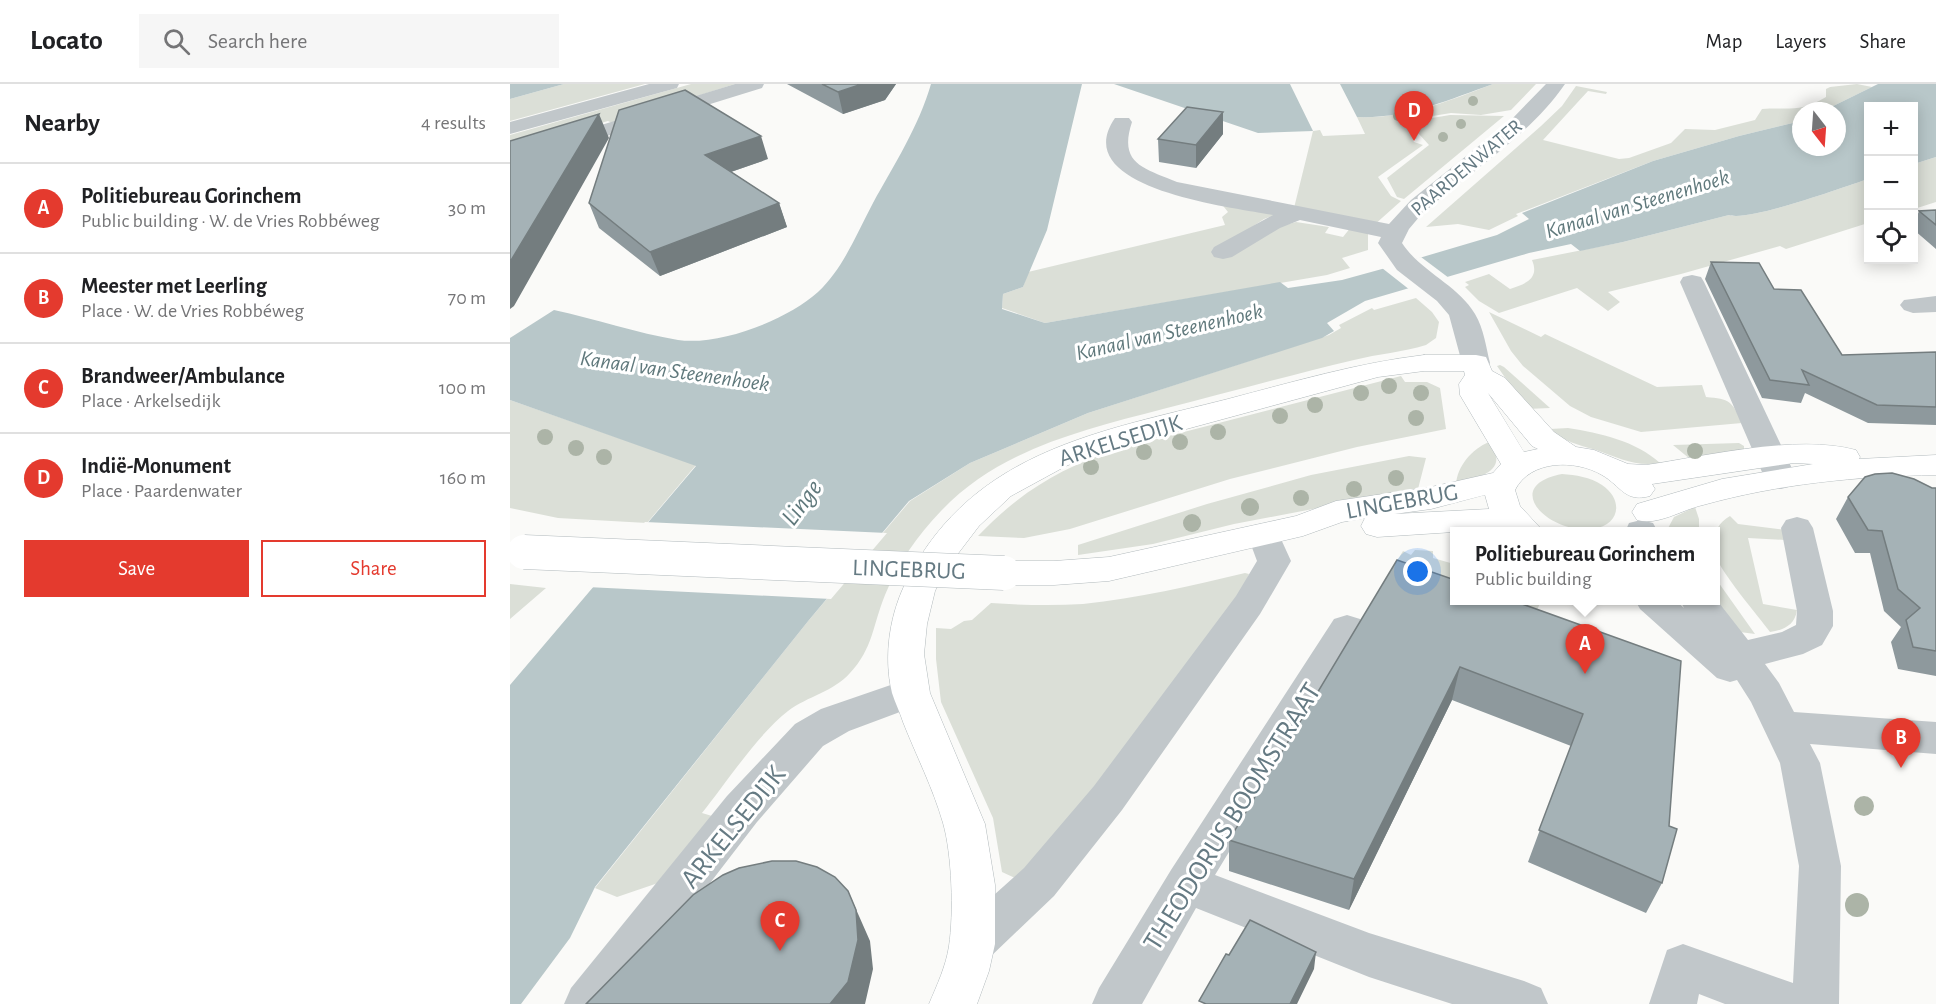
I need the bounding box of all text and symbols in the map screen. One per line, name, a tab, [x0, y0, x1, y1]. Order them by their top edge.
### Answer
search box	[139, 14, 559, 68]
icon: search	[160, 25, 193, 58]
text: Locato	[30, 27, 103, 55]
text: Search here	[208, 30, 307, 52]
text: Map	[1706, 31, 1742, 52]
text: Layers	[1775, 31, 1826, 52]
text: Share	[1859, 31, 1906, 52]
pin: D	[1394, 92, 1434, 141]
north arrow	[1792, 102, 1846, 156]
map controls	[1864, 102, 1918, 264]
button: +	[1864, 102, 1918, 156]
text: Nearby	[24, 110, 100, 136]
text: 4 results	[421, 113, 486, 133]
street label: PAARDENWATER	[1407, 116, 1526, 220]
button: −	[1864, 156, 1918, 210]
water label: Kanaal van Steenenhoek	[1543, 166, 1732, 242]
text: Politiebureau Gorinchem	[81, 185, 301, 207]
text: A	[38, 198, 50, 218]
text: 30 m	[448, 198, 486, 218]
button: locate	[1864, 210, 1918, 264]
text: Public building · W. de Vries Robbéweg	[81, 211, 379, 231]
text: Meester met Leerling	[81, 275, 267, 297]
text: B	[38, 288, 49, 308]
text: 70 m	[448, 288, 486, 308]
water label: Kanaal van Steenenhoek	[1074, 300, 1265, 364]
text: Place · W. de Vries Robbéweg	[81, 301, 304, 321]
water label: Kanaal van Steenenhoek	[579, 347, 771, 395]
text: Brandweer/Ambulance	[81, 365, 285, 387]
text: C	[38, 378, 49, 398]
text: 100 m	[439, 378, 486, 398]
text: Place · Arkelsedijk	[81, 391, 221, 411]
street label: ARKELSEDIJK	[1056, 411, 1185, 471]
text: Indië-Monument	[81, 455, 231, 477]
text: D	[37, 468, 50, 488]
text: 160 m	[440, 468, 486, 488]
water label: Linge	[777, 475, 827, 530]
street label: LINGEBRUG	[1344, 480, 1460, 524]
text: Place · Paardenwater	[81, 481, 242, 501]
popup	[1450, 527, 1720, 605]
button: Save	[24, 540, 249, 597]
button: Share	[261, 540, 486, 597]
text: Politiebureau Gorinchem	[1475, 543, 1695, 565]
street label: LINGEBRUG	[852, 556, 966, 584]
your location	[1403, 557, 1432, 586]
text: Public building	[1475, 569, 1592, 589]
pin: A	[1566, 624, 1604, 674]
street label: THEODORUS BOOMSTRAAT	[1139, 678, 1327, 956]
pin: B	[1882, 718, 1920, 768]
street label: ARKELSEDIJK	[676, 760, 792, 894]
pin: C	[760, 902, 800, 951]

